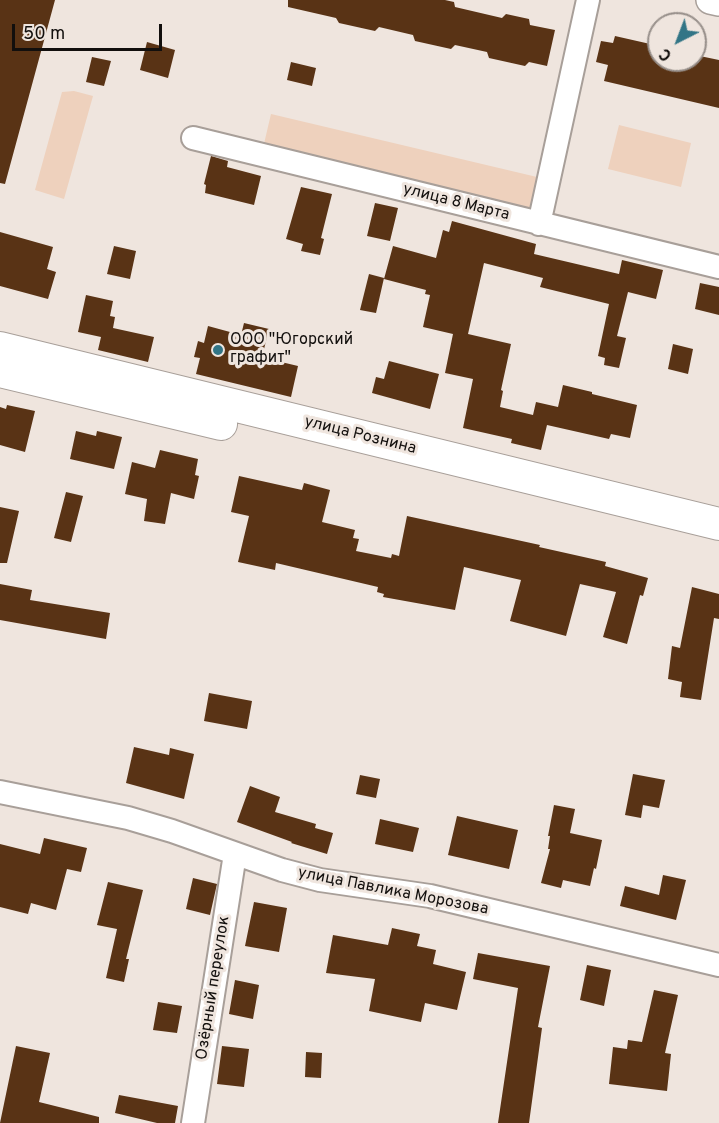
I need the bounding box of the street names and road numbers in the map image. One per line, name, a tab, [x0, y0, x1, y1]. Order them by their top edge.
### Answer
street label: улица 8 Марта	[401, 180, 511, 226]
street label: улица Рознина	[302, 413, 418, 459]
street label: улица Павлика Морозова	[296, 864, 490, 920]
street label: Озёрный переулок	[193, 915, 235, 1061]

